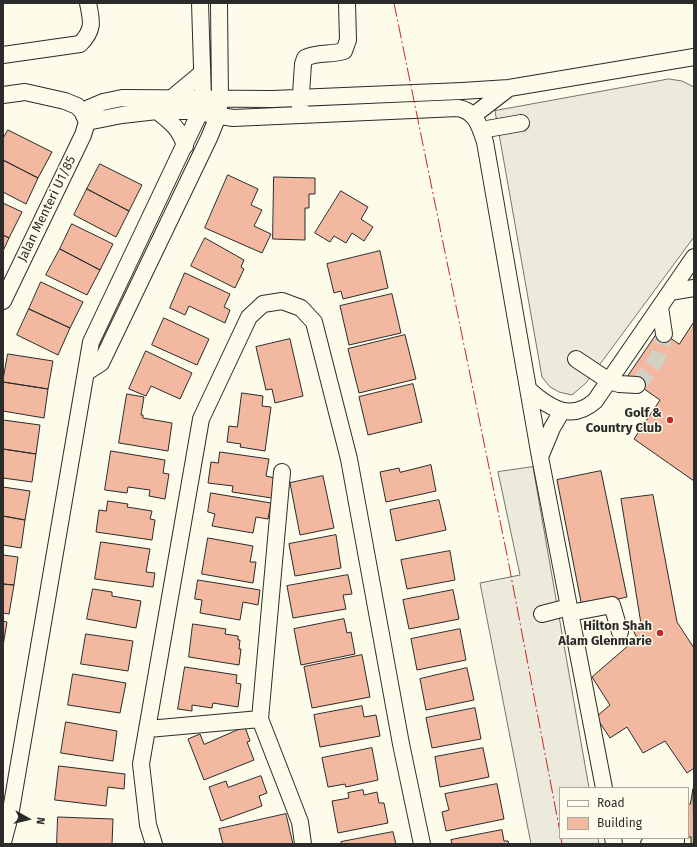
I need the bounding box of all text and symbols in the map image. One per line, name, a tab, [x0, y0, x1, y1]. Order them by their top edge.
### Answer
street label: Jalan Menteri U1/85	[15, 154, 79, 264]
place label: Golf & Country Club	[586, 405, 662, 436]
marker: Golf & Country Club	[665, 415, 675, 425]
place label: Hilton Shah Alam Glenmarie	[558, 618, 652, 649]
marker: Hilton Shah Alam Glenmarie	[655, 628, 665, 638]
legend	[559, 787, 689, 839]
text: Road	[597, 796, 625, 810]
north arrow	[8, 799, 48, 839]
text: N	[33, 816, 47, 825]
text: Building	[597, 816, 642, 830]

